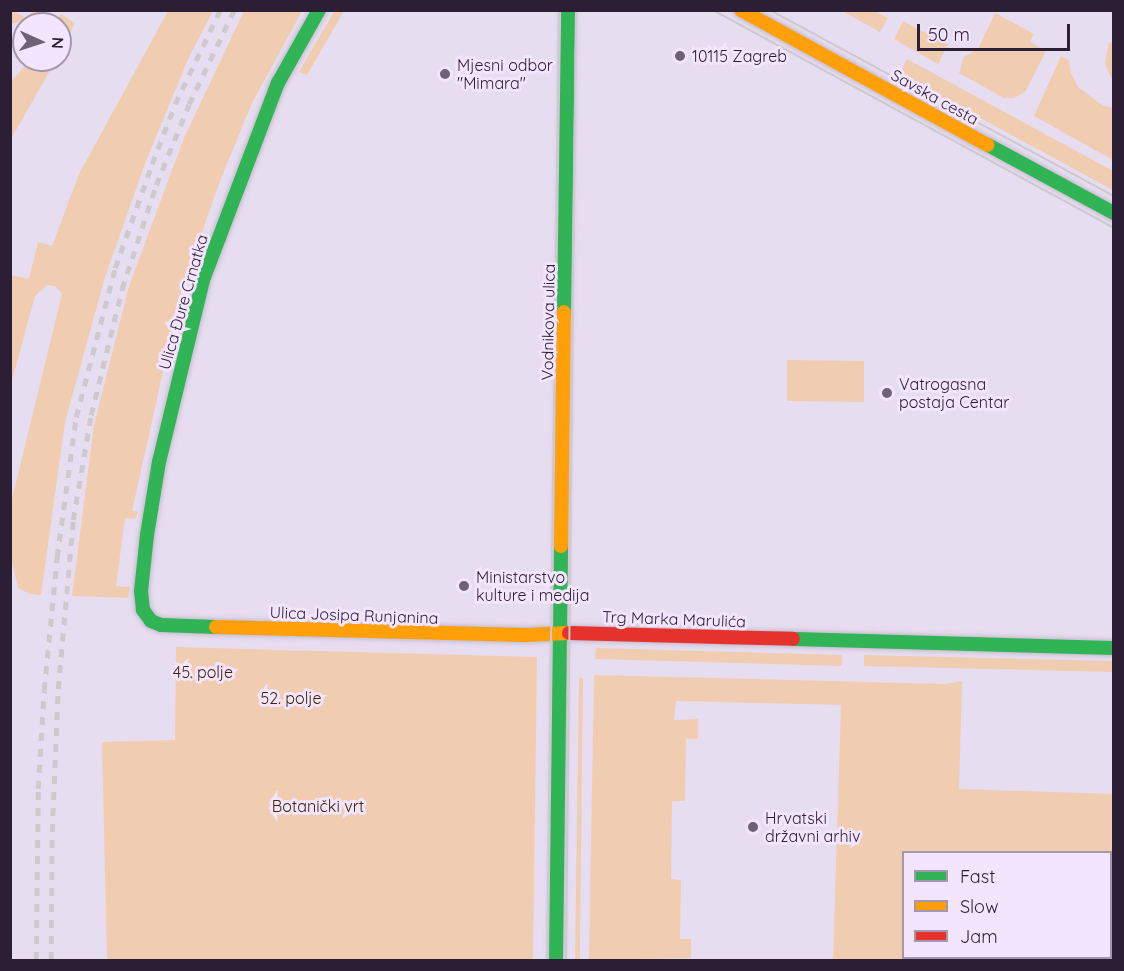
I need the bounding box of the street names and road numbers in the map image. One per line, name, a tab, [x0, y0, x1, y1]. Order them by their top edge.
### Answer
street label: Savska cesta	[888, 65, 982, 129]
street label: Ulica Đure Crnatka	[154, 232, 212, 372]
street label: Vodnikova ulica	[537, 263, 559, 381]
street label: Ulica Josipa Runjanina	[269, 602, 439, 628]
street label: Trg Marka Marulića	[602, 607, 746, 631]

